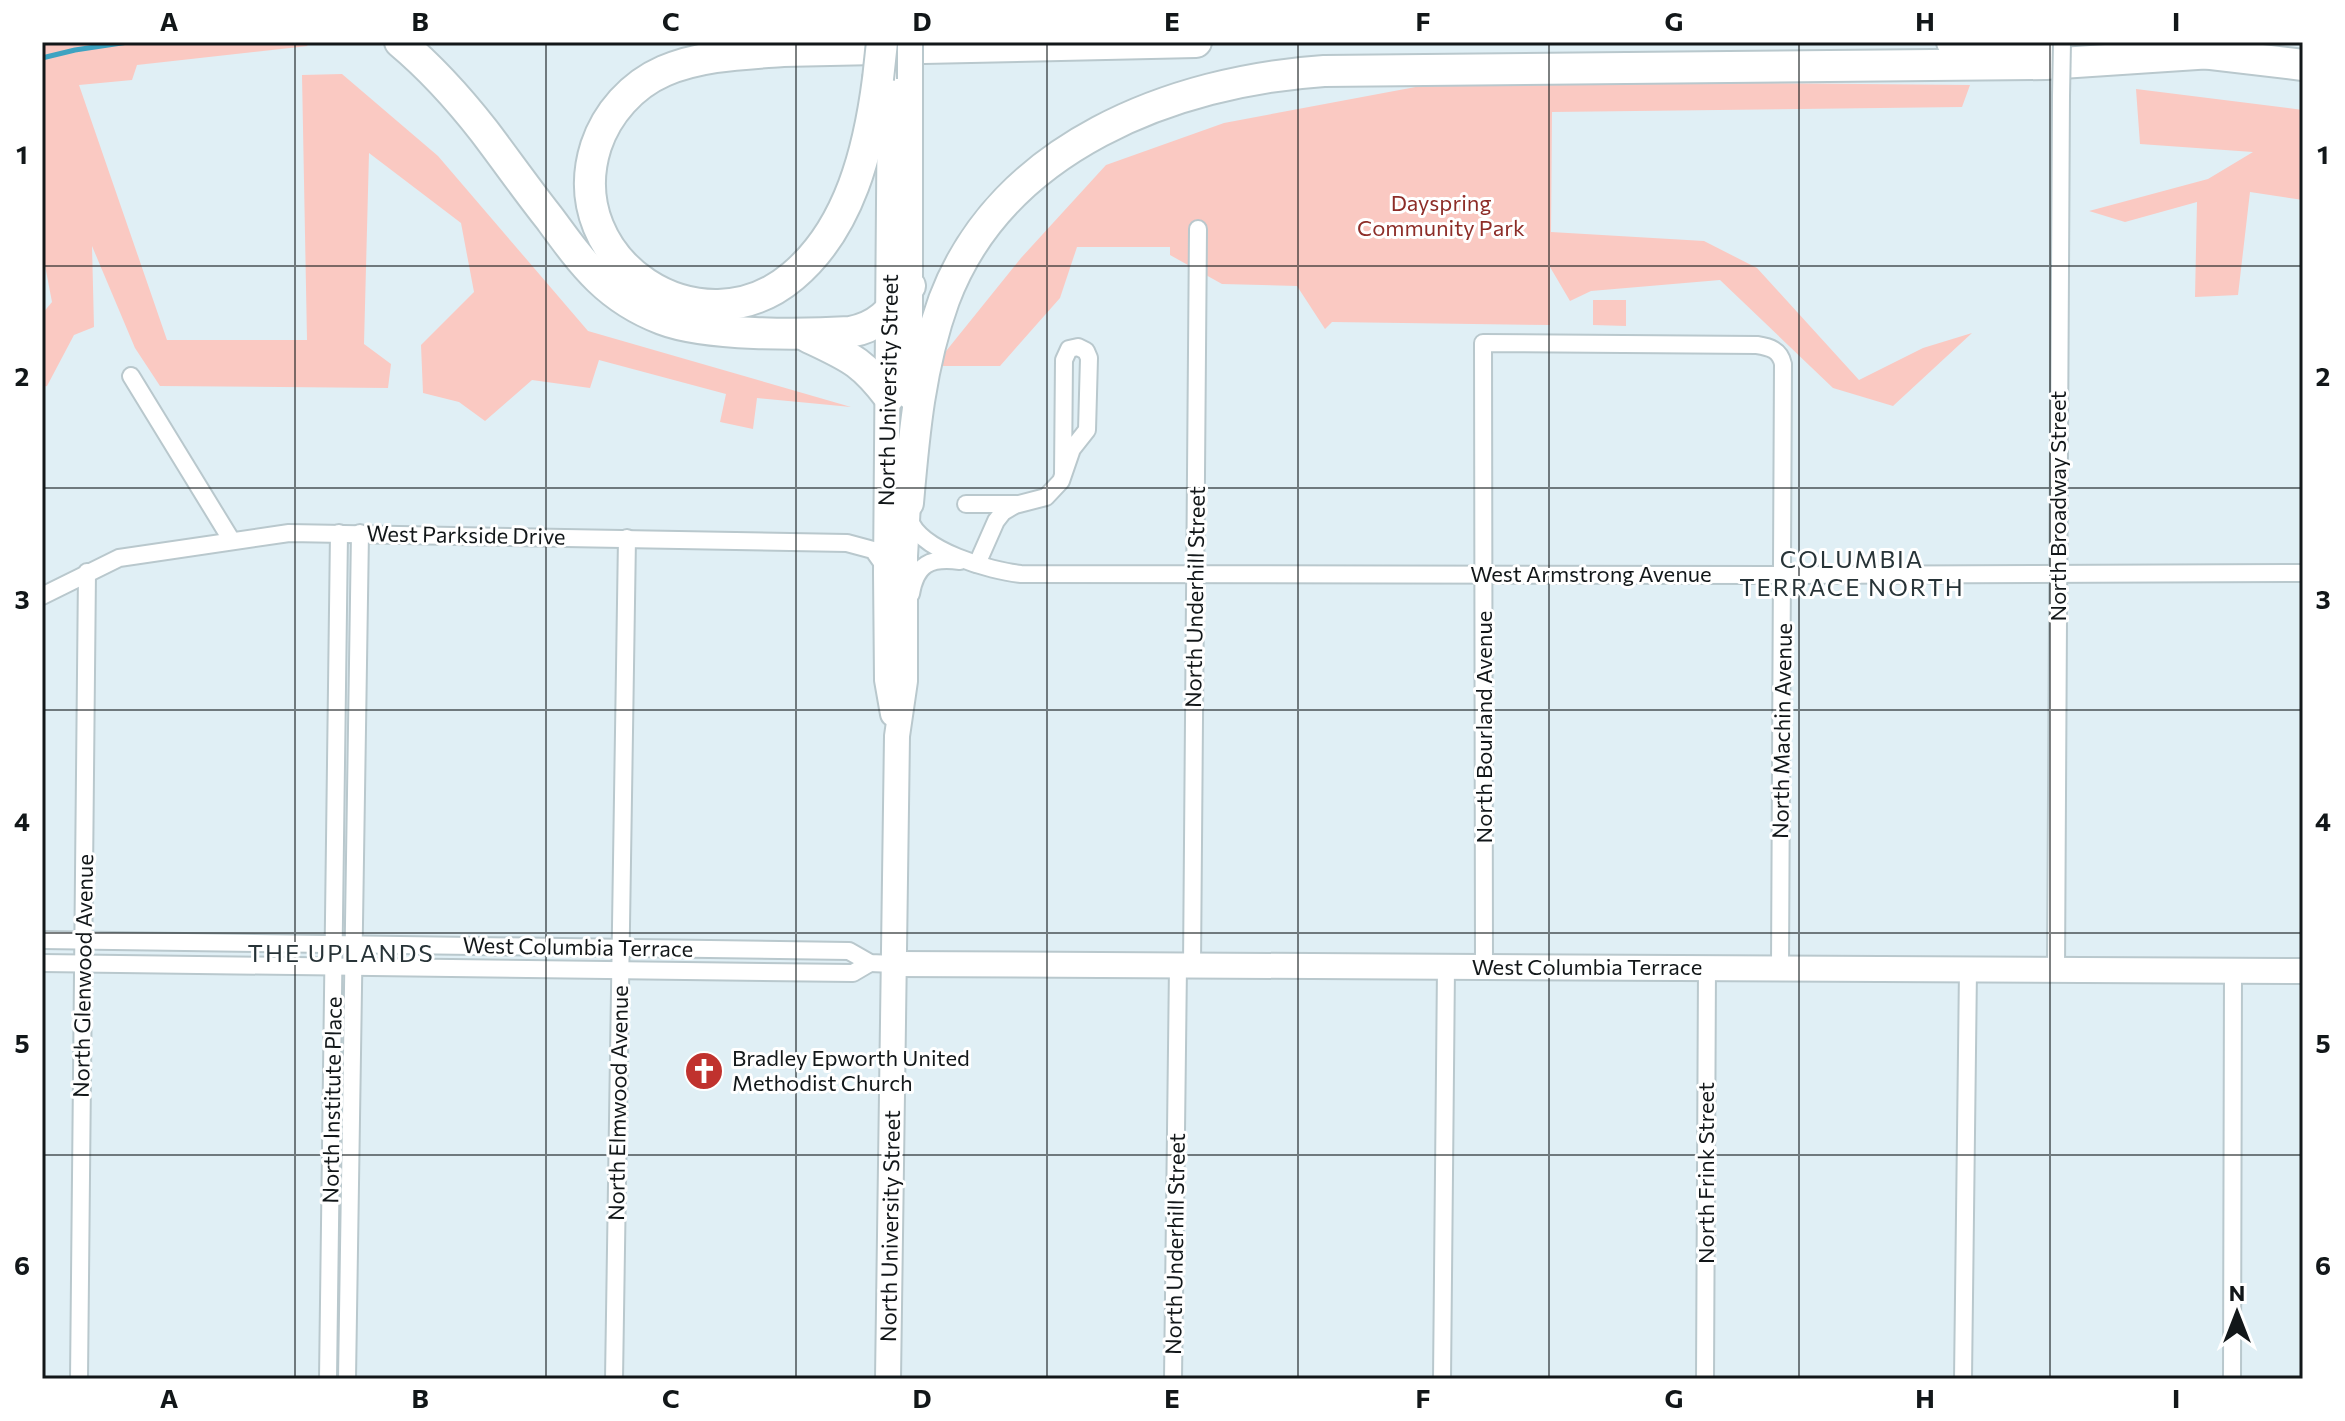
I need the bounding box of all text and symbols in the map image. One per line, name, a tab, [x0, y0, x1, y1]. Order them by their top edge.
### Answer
text: A	[160, 5, 179, 36]
text: B	[411, 5, 429, 36]
text: C	[662, 5, 680, 36]
text: D	[912, 5, 932, 36]
text: E	[1164, 5, 1180, 36]
text: F	[1415, 5, 1431, 36]
text: G	[1665, 5, 1683, 36]
text: H	[1915, 5, 1935, 36]
text: I	[2172, 5, 2180, 36]
text: 1	[16, 138, 28, 169]
text: 1	[2317, 138, 2329, 169]
park label: Dayspring Community Park	[1357, 189, 1525, 241]
street label: North University Street	[872, 274, 903, 506]
text: 2	[15, 360, 29, 391]
text: 2	[2316, 360, 2330, 391]
street label: North Broadway Street	[2044, 391, 2071, 621]
street label: North Underhill Street	[1179, 486, 1210, 708]
street label: West Parkside Drive	[366, 519, 566, 550]
district label: COLUMBIA TERRACE NORTH	[1739, 544, 1965, 601]
street label: West Armstrong Avenue	[1470, 560, 1712, 587]
text: 3	[14, 583, 30, 614]
text: 3	[2315, 583, 2331, 614]
street label: North Bourland Avenue	[1470, 611, 1497, 843]
street label: North Machin Avenue	[1766, 623, 1797, 839]
text: 4	[14, 805, 30, 836]
text: 4	[2315, 805, 2331, 836]
street label: North Glenwood Avenue	[67, 854, 98, 1098]
street label: West Columbia Terrace	[462, 931, 694, 962]
district label: THE UPLANDS	[248, 938, 434, 967]
street label: West Columbia Terrace	[1472, 953, 1702, 980]
street label: North Elmwood Avenue	[602, 985, 633, 1221]
street label: North Institute Place	[316, 996, 347, 1204]
text: 5	[14, 1027, 30, 1058]
text: 5	[2315, 1027, 2331, 1058]
place label: Bradley Epworth United Methodist Church	[732, 1044, 970, 1096]
church icon: Bradley Epworth United Methodist Church	[683, 1050, 725, 1092]
street label: North Frink Street	[1692, 1082, 1719, 1264]
street label: North University Street	[874, 1110, 905, 1342]
street label: North Underhill Street	[1159, 1133, 1190, 1355]
text: 6	[14, 1249, 30, 1280]
text: 6	[2315, 1249, 2331, 1280]
north arrow	[2197, 1273, 2277, 1353]
text: N	[2229, 1279, 2245, 1306]
text: A	[160, 1382, 179, 1413]
text: B	[411, 1382, 429, 1413]
text: C	[662, 1382, 680, 1413]
text: D	[912, 1382, 932, 1413]
text: E	[1164, 1382, 1180, 1413]
text: F	[1415, 1382, 1431, 1413]
text: G	[1665, 1382, 1683, 1413]
text: H	[1915, 1382, 1935, 1413]
text: I	[2172, 1382, 2180, 1413]

